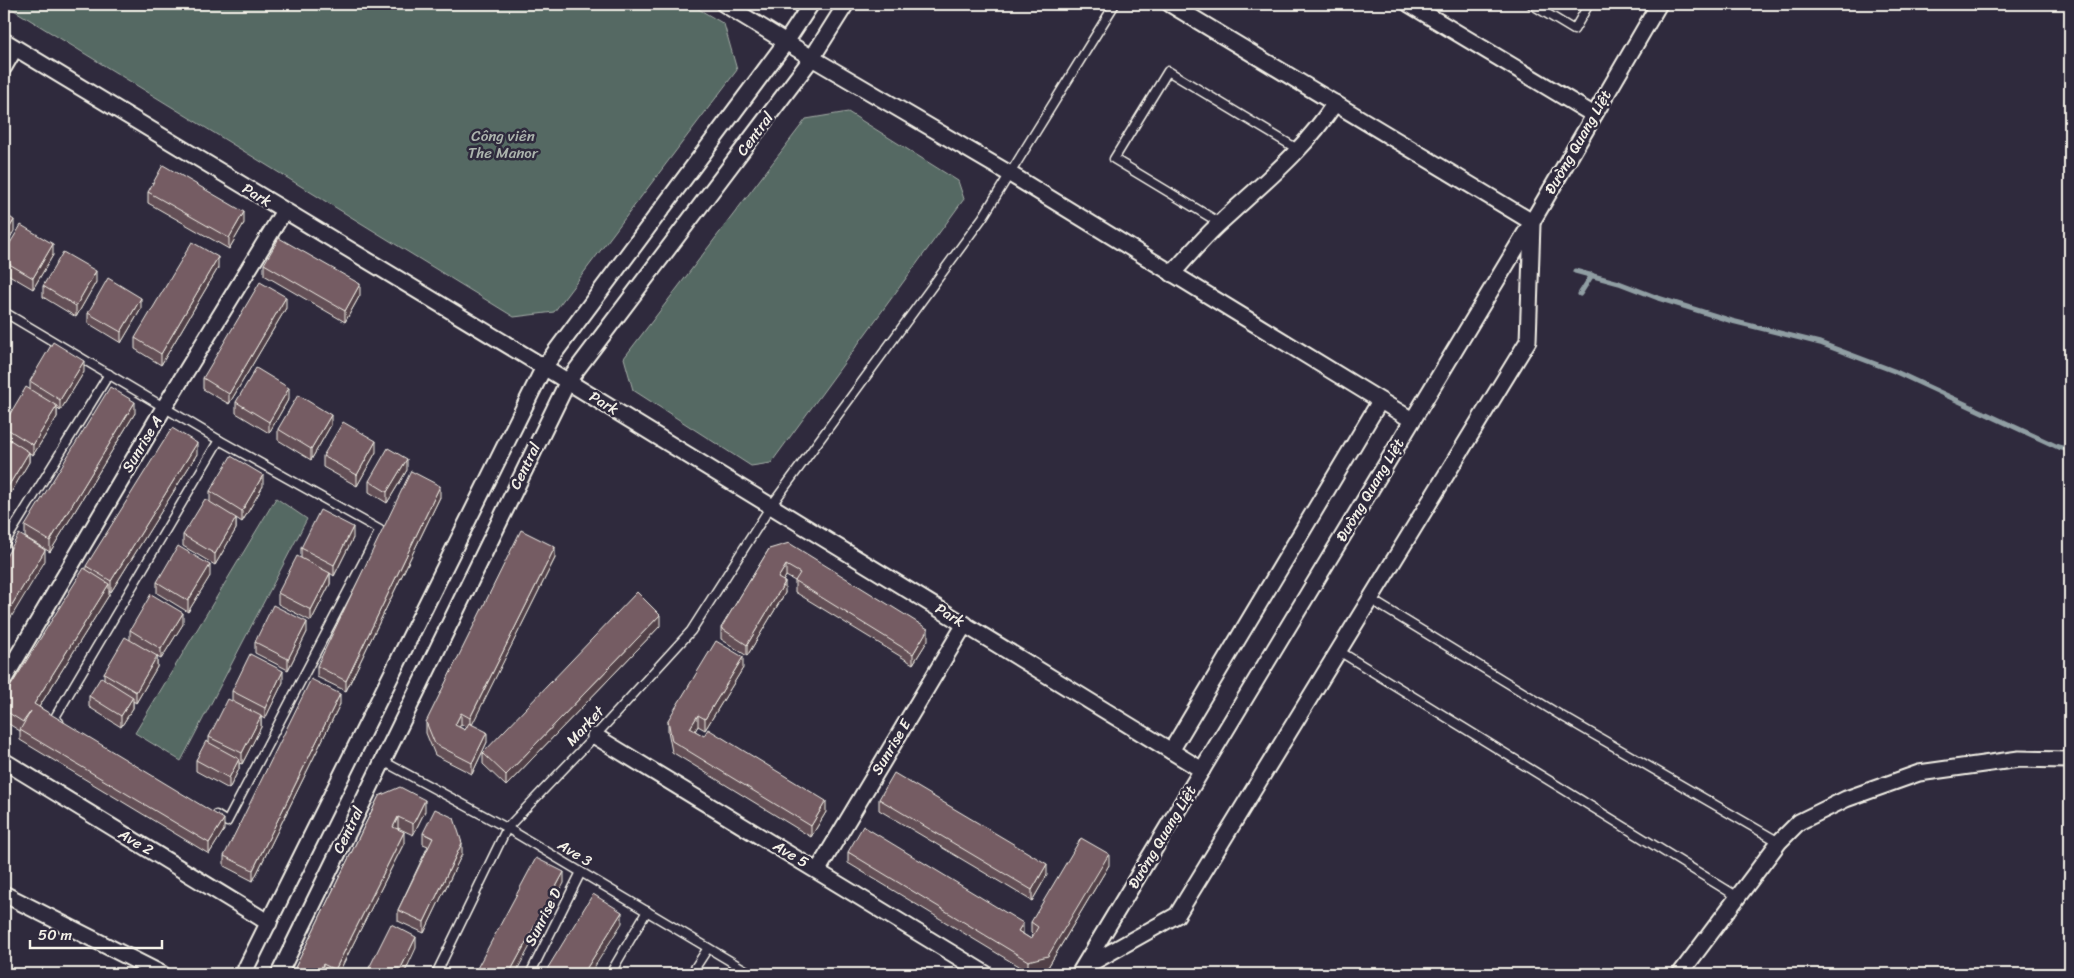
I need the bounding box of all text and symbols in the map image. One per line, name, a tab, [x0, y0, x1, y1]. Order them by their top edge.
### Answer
street label: Đường Quang Liệt	[1537, 84, 1619, 199]
street label: Central	[730, 106, 781, 162]
park label: Công viên The Manor	[468, 123, 539, 166]
street label: Park	[237, 176, 277, 214]
street label: Park	[584, 384, 624, 422]
street label: Sunrise A	[115, 410, 169, 478]
street label: Đường Quang Liệt	[1329, 433, 1411, 547]
street label: Central	[502, 437, 548, 494]
street label: Park	[930, 596, 970, 634]
street label: Market	[559, 699, 611, 752]
street label: Sunrise E	[864, 713, 919, 780]
street label: Đường Quang Liệt	[1121, 780, 1203, 894]
street label: Central	[325, 801, 371, 858]
street label: Ave 2	[113, 821, 159, 863]
street label: Ave 3	[552, 832, 597, 874]
street label: Ave 5	[767, 833, 814, 875]
street label: Sunrise D	[517, 883, 569, 951]
scale bar	[30, 918, 162, 950]
text: 50 m	[38, 922, 73, 948]

